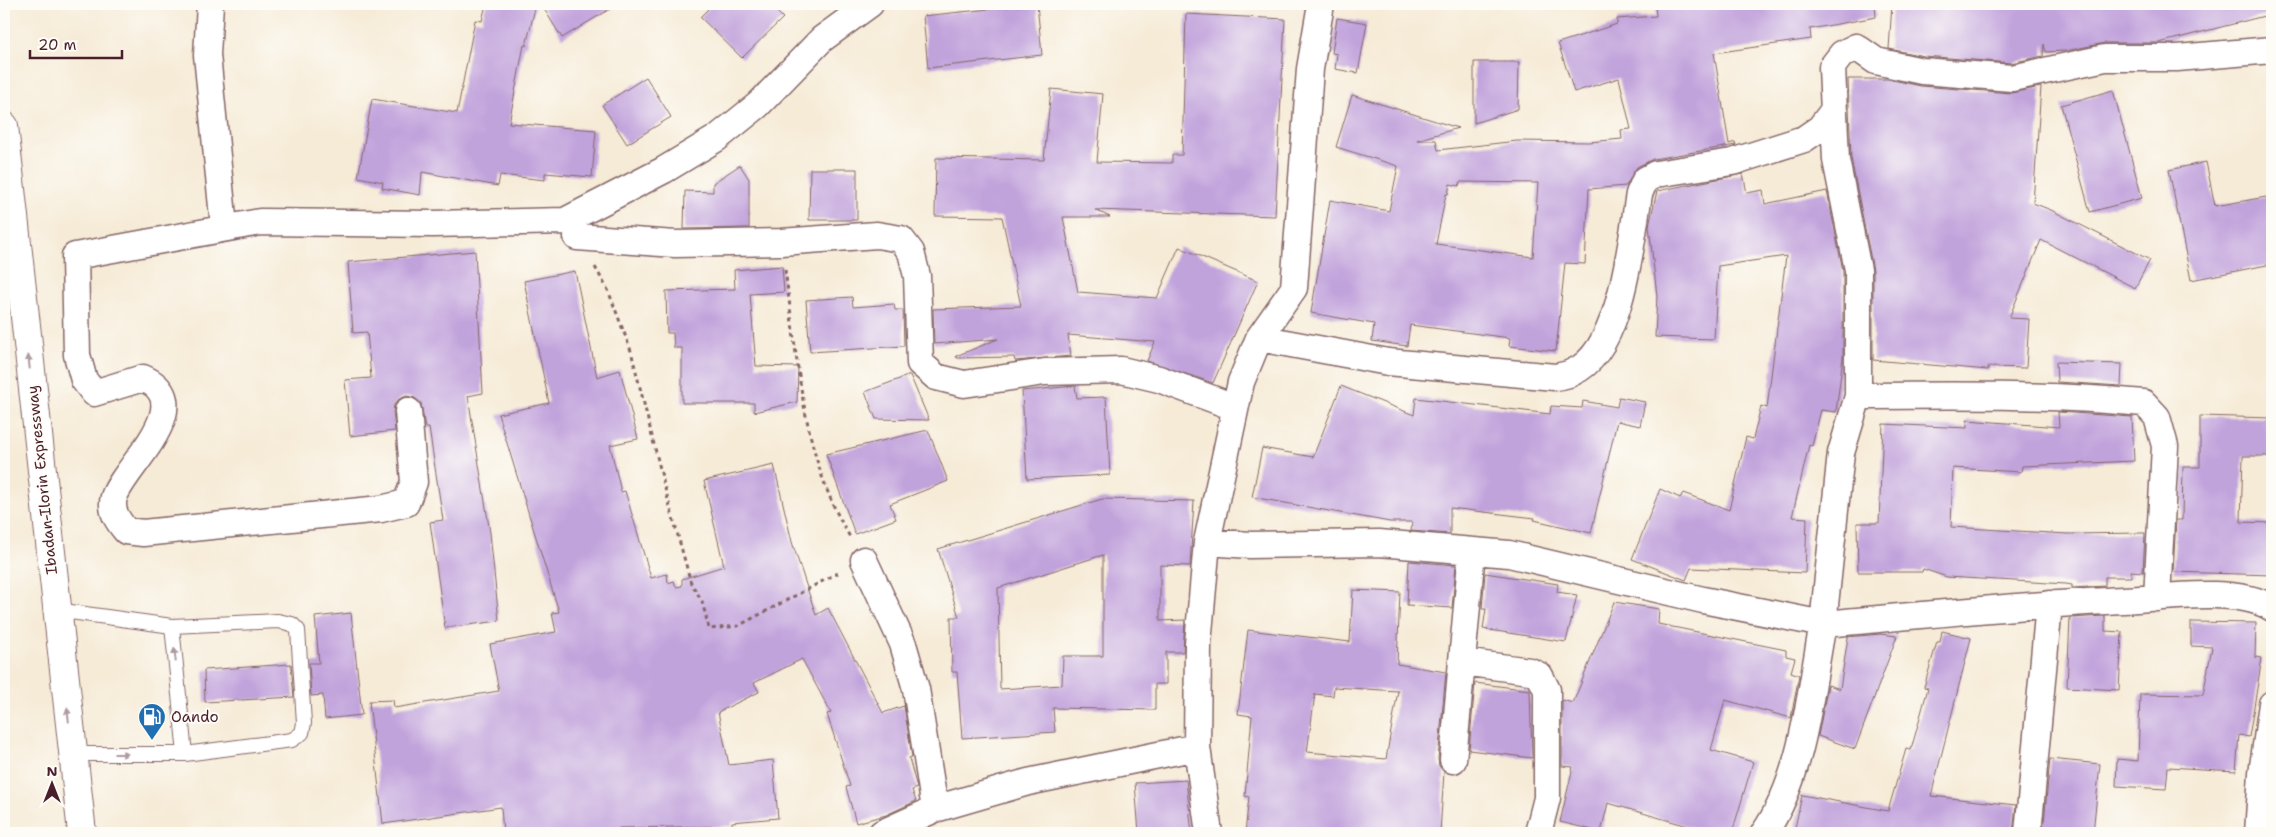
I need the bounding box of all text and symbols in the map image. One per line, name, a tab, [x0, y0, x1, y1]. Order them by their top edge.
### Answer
scale bar	[30, 28, 122, 60]
text: 20 m	[38, 35, 77, 55]
one-way arrow	[25, 354, 33, 370]
street label: Ibadan-Ilorin Expressway	[22, 384, 62, 576]
one-way arrow	[171, 646, 179, 662]
fuel station icon: Oando	[137, 702, 167, 741]
one-way arrow	[64, 707, 72, 723]
place label: Oando	[171, 707, 219, 727]
one-way arrow	[114, 750, 130, 758]
north arrow	[28, 760, 78, 810]
text: N	[46, 762, 58, 780]

